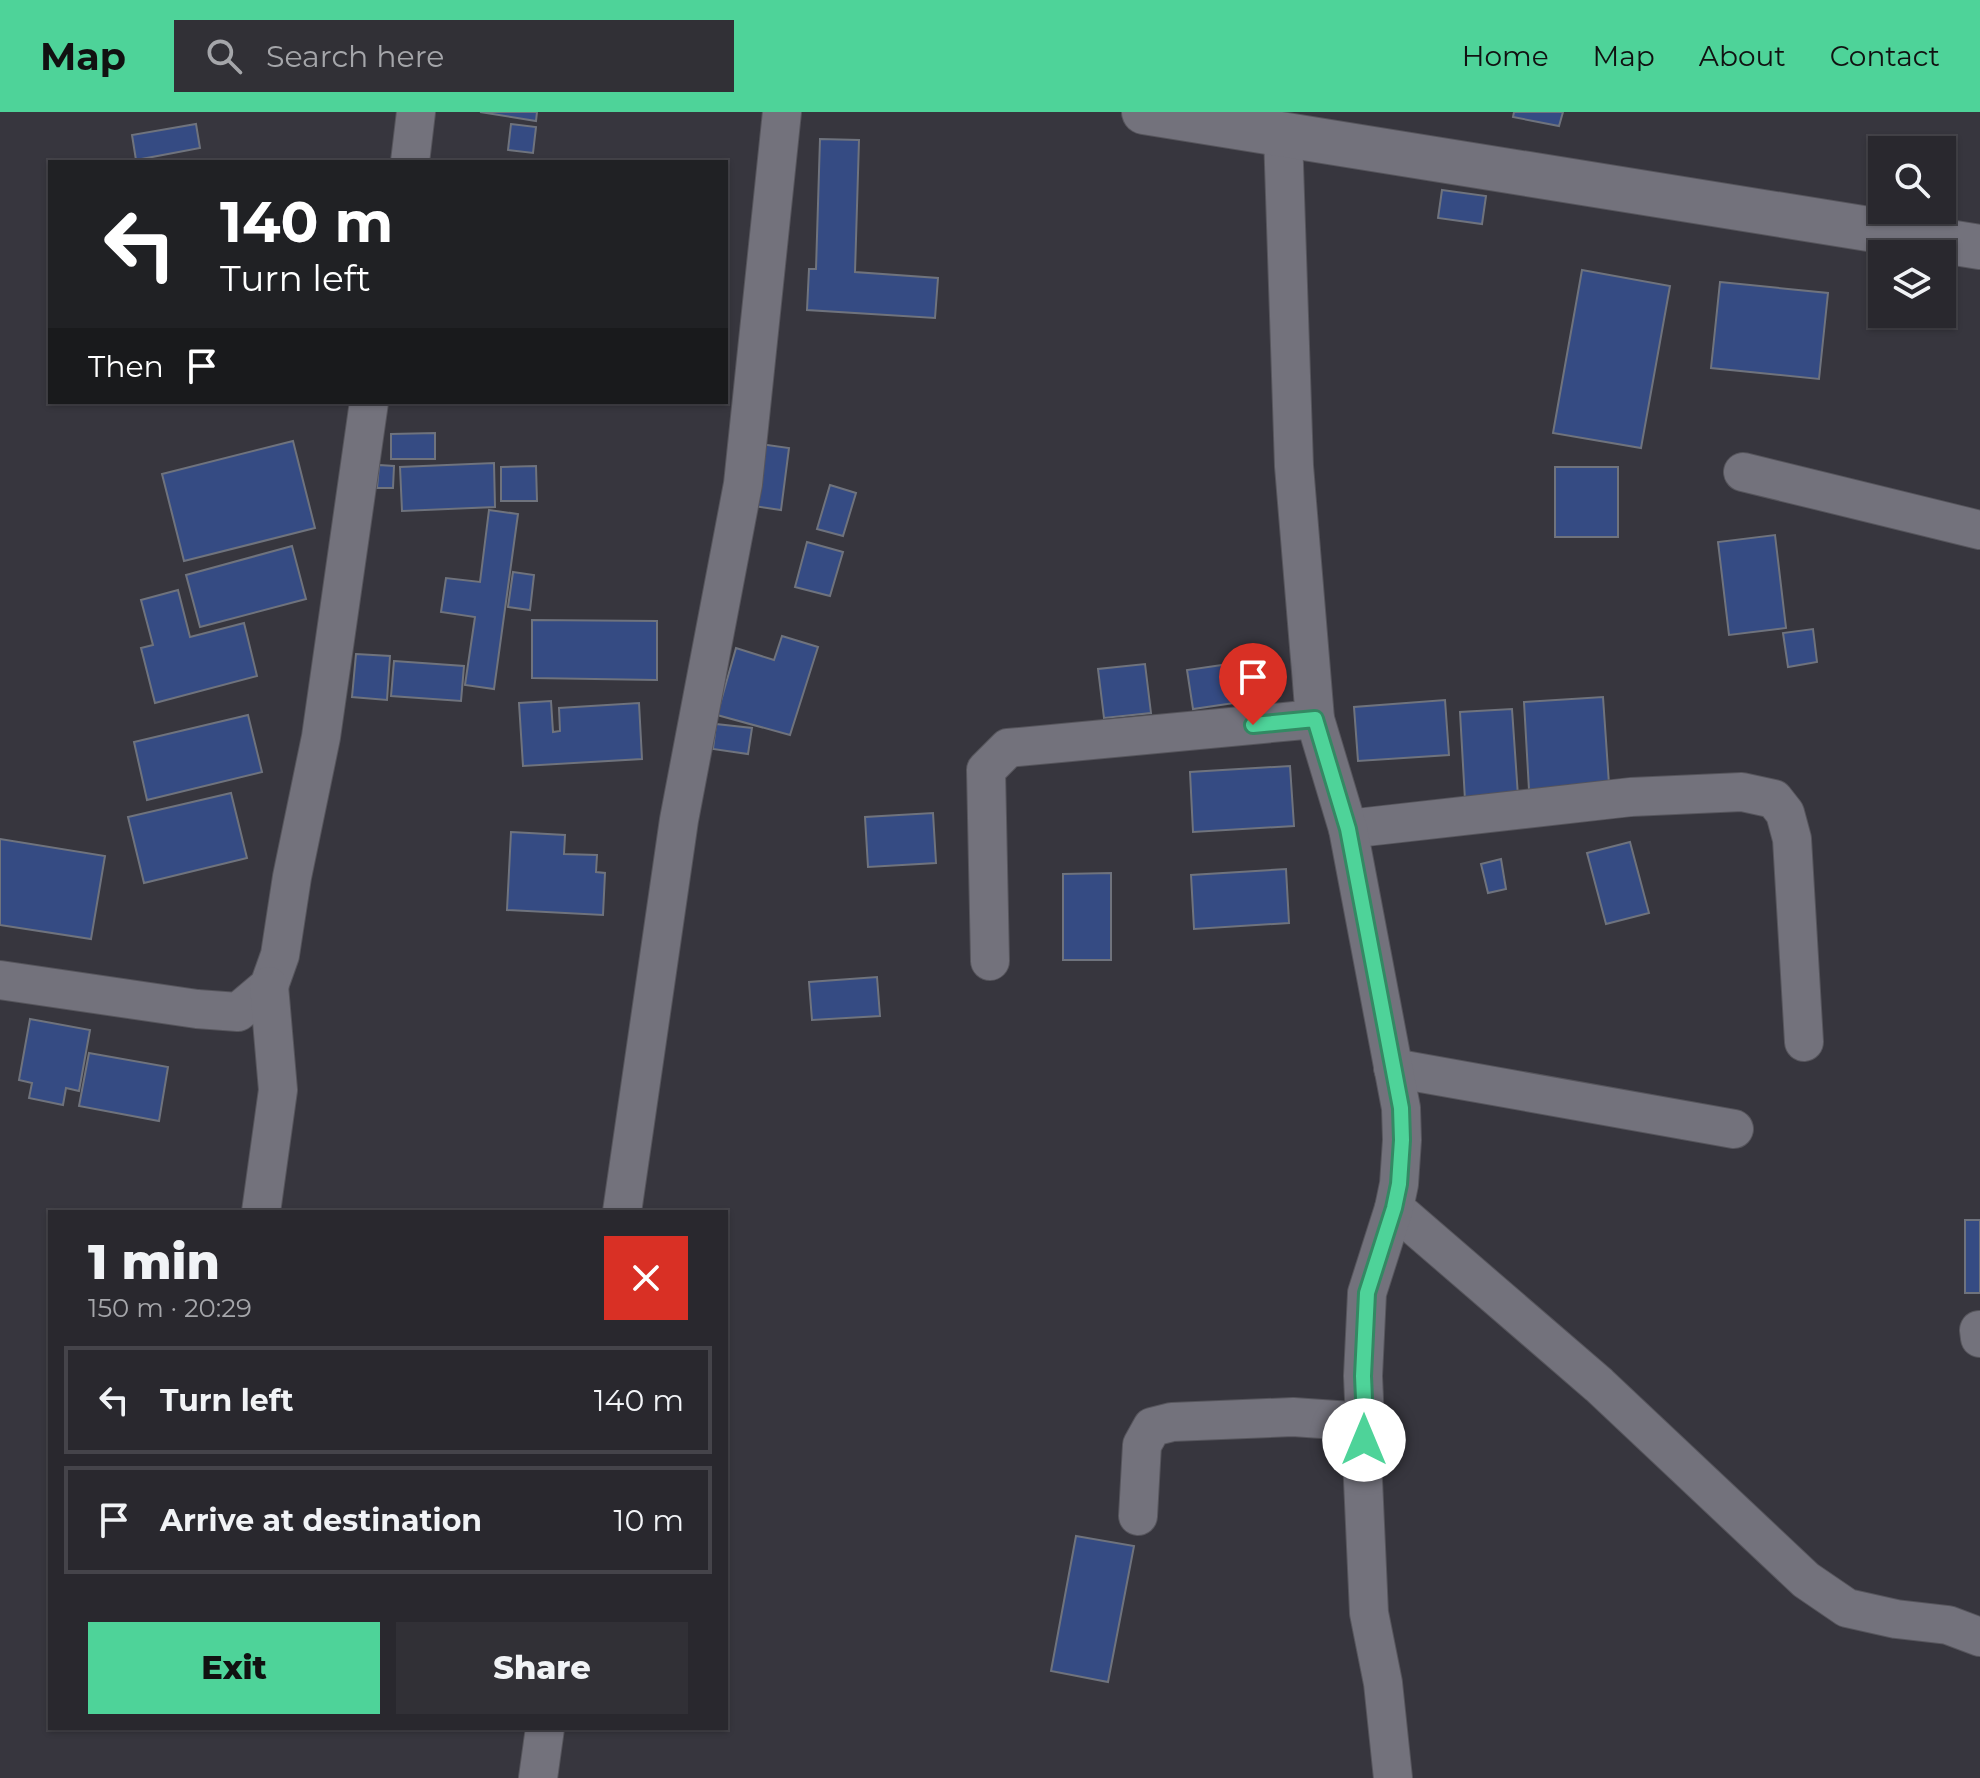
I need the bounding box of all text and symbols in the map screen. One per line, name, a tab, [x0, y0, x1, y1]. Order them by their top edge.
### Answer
search box	[174, 20, 734, 92]
text: Map	[40, 33, 126, 80]
icon: search	[202, 34, 246, 78]
text: Search here	[266, 38, 444, 75]
text: Home	[1462, 39, 1549, 73]
text: Map	[1593, 39, 1655, 73]
text: About	[1699, 39, 1786, 73]
text: Contact	[1830, 39, 1940, 73]
map controls	[1868, 136, 1956, 328]
button: search	[1868, 136, 1956, 224]
text: 140 m	[220, 188, 393, 256]
icon: left	[88, 192, 192, 296]
button: layers	[1868, 240, 1956, 328]
text: Turn left	[220, 256, 371, 300]
icon: arrive	[180, 344, 224, 388]
text: Then	[88, 348, 164, 385]
pin	[1219, 643, 1287, 725]
icon: arrive	[1231, 655, 1275, 699]
text: 1 min	[88, 1233, 220, 1291]
button: close	[604, 1236, 688, 1320]
text: 150 m · 20:29	[88, 1292, 252, 1324]
icon: left	[92, 1378, 136, 1422]
text: Turn left	[160, 1382, 293, 1419]
text: 140 m	[594, 1382, 684, 1419]
position arrow	[1322, 1398, 1406, 1482]
icon: arrive	[92, 1498, 136, 1542]
text: Arrive at destination	[160, 1502, 482, 1539]
text: 10 m	[614, 1502, 684, 1539]
button: Exit	[88, 1622, 380, 1714]
button: Share	[396, 1622, 688, 1714]

